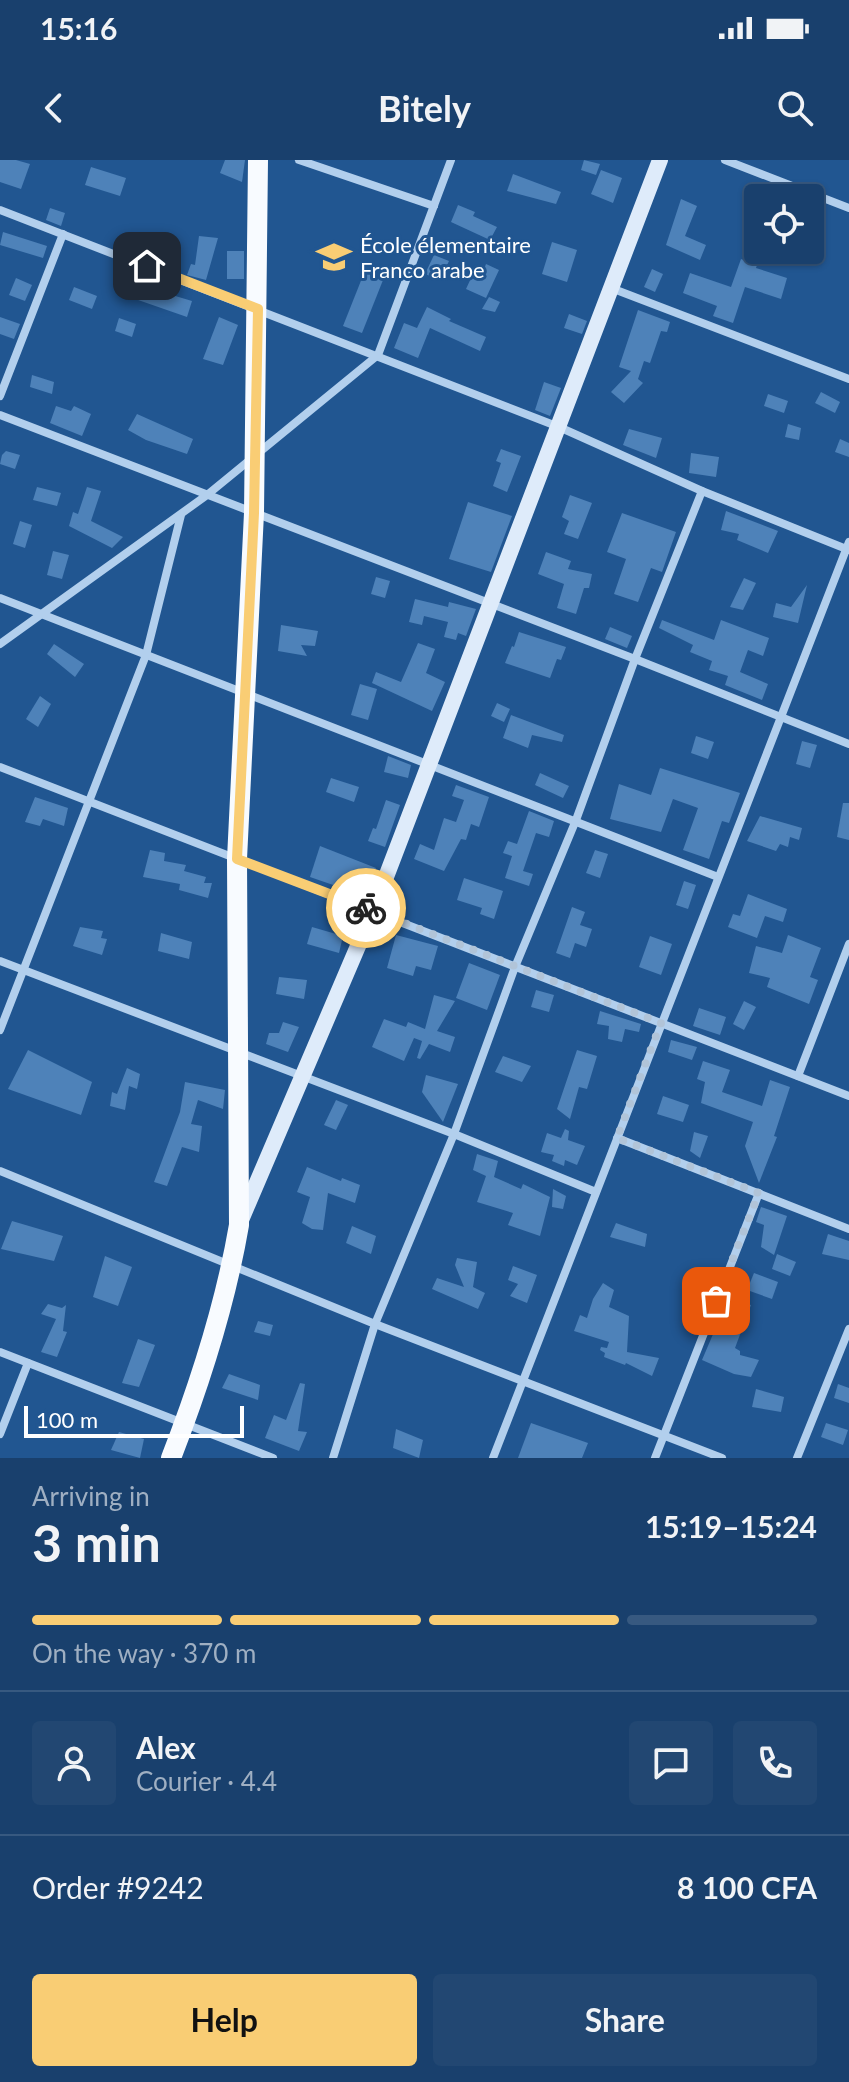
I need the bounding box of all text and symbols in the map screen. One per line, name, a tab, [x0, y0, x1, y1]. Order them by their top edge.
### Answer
text: 15:16	[40, 10, 117, 46]
icon: back	[32, 86, 76, 130]
text: Bitely	[378, 86, 471, 130]
icon: search	[773, 86, 817, 130]
map controls	[744, 184, 824, 264]
button: locate	[744, 184, 824, 264]
place label: École élementaire Franco arabe	[360, 231, 531, 283]
pin	[113, 232, 181, 300]
school or university icon: École élementaire Franco arabe	[315, 238, 353, 276]
icon: home	[125, 244, 169, 288]
courier	[326, 868, 406, 948]
icon: bike	[344, 886, 388, 930]
pin	[682, 1267, 750, 1335]
icon: bag	[694, 1279, 738, 1323]
scale bar	[24, 1402, 244, 1438]
text: 100 m	[36, 1406, 98, 1433]
text: Arriving in	[32, 1480, 150, 1512]
text: 15:19–15:24	[645, 1508, 817, 1544]
text: 3 min	[32, 1511, 161, 1573]
text: On the way · 370 m	[32, 1637, 256, 1669]
button: person	[32, 1721, 116, 1805]
button: chat	[629, 1721, 713, 1805]
button: phone	[733, 1721, 817, 1805]
text: Alex	[136, 1729, 196, 1765]
text: Courier · 4.4	[136, 1765, 277, 1797]
text: Order #9242	[32, 1869, 204, 1905]
text: 8 100 CFA	[677, 1869, 817, 1905]
button: Help	[32, 1974, 417, 2066]
button: Share	[433, 1974, 817, 2066]

